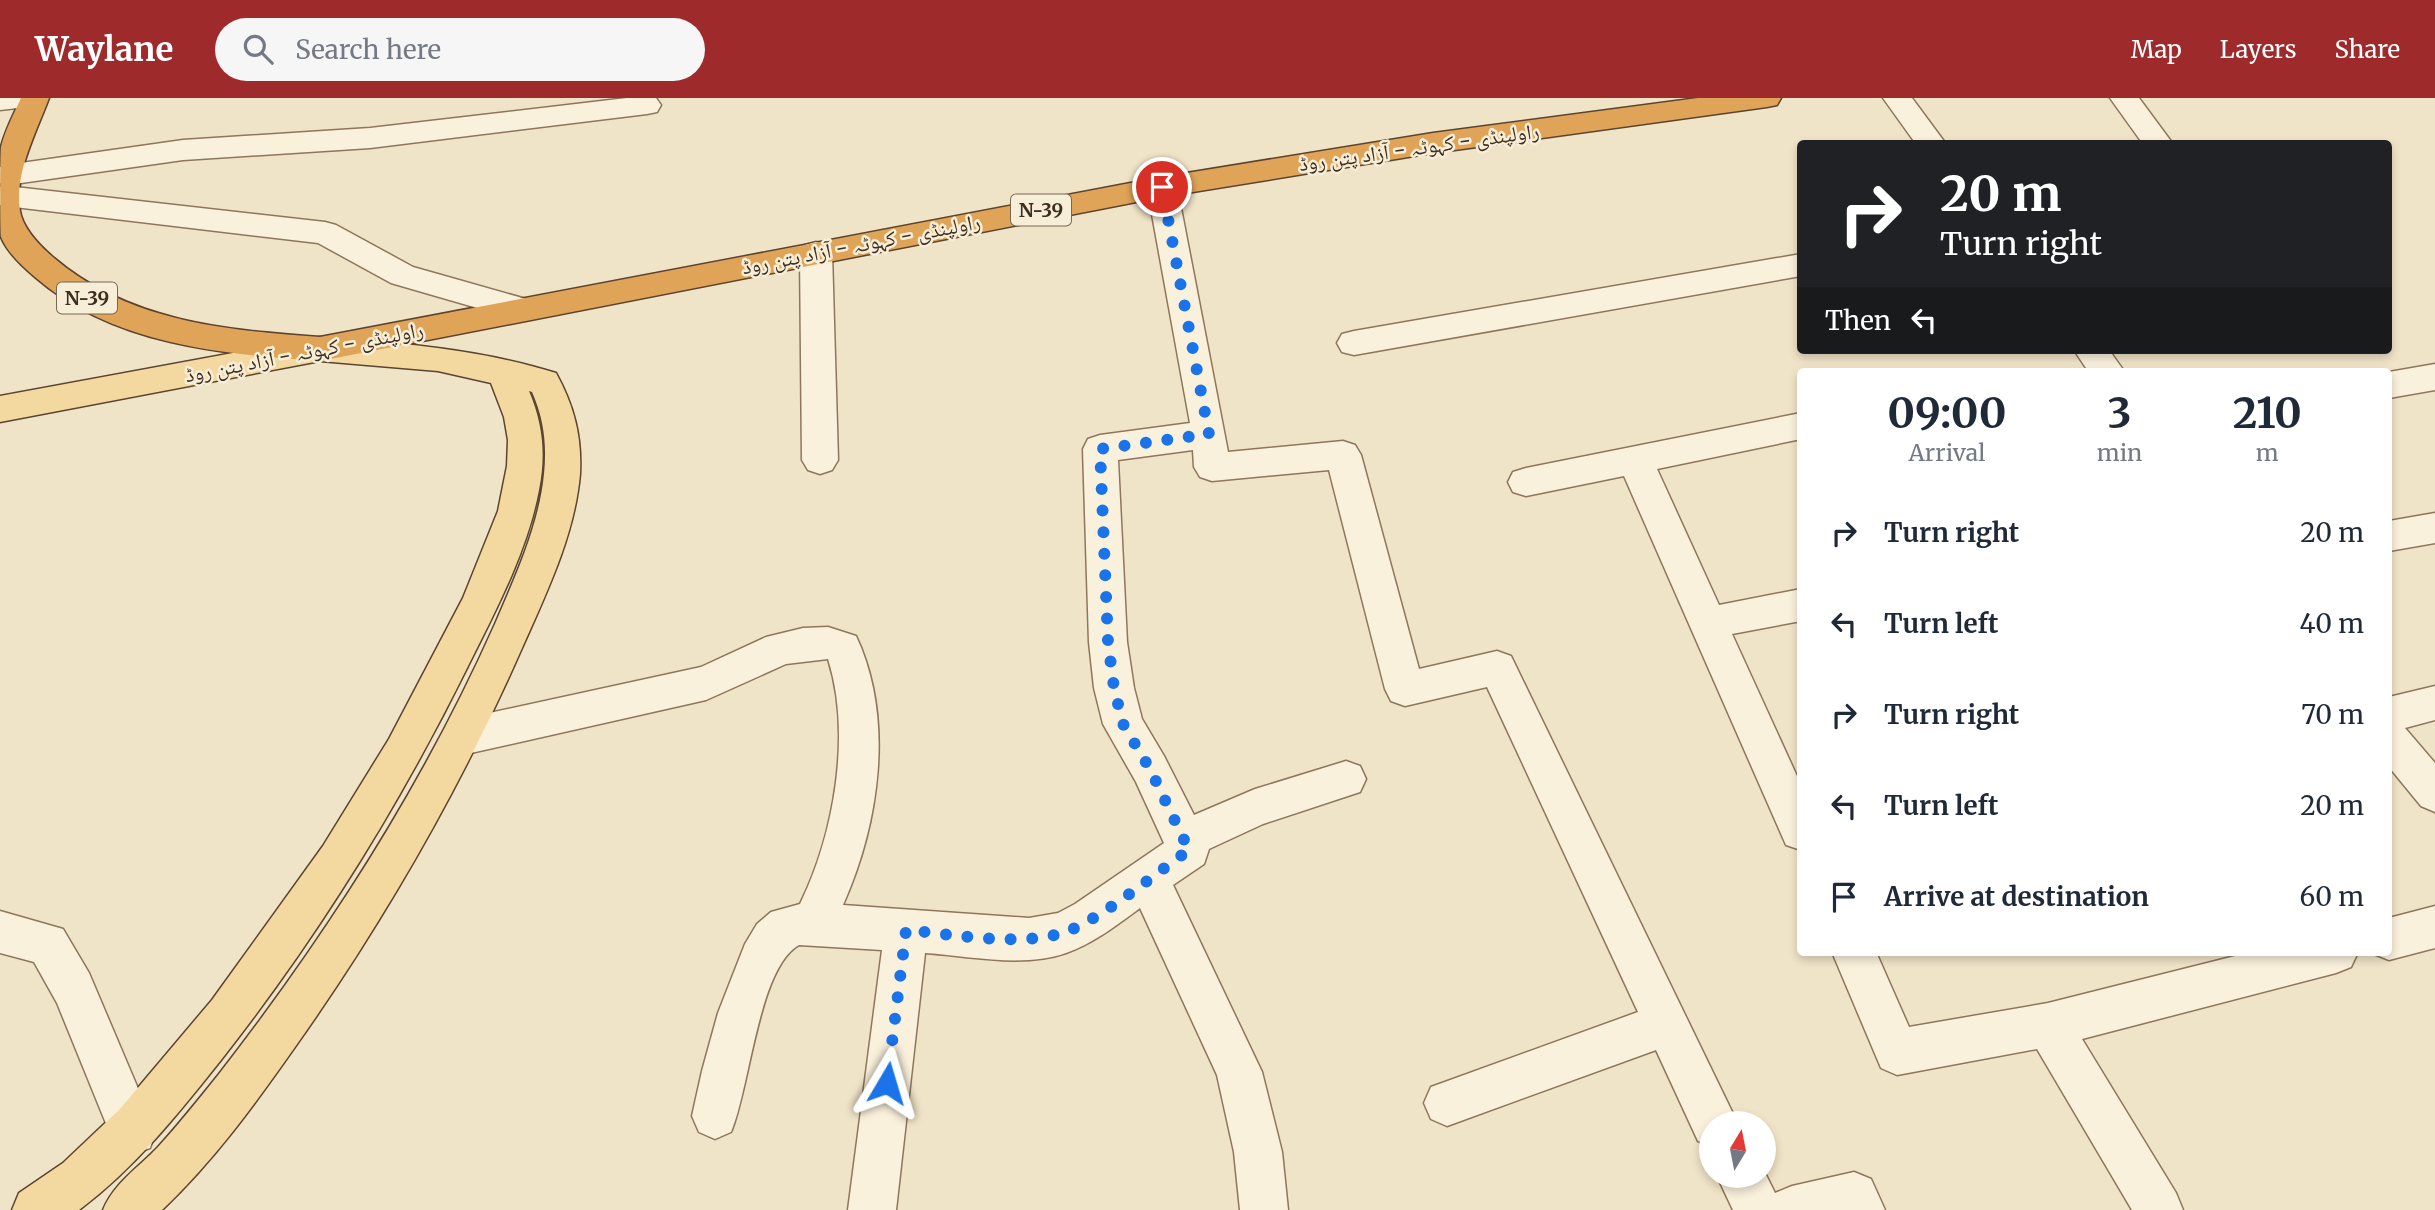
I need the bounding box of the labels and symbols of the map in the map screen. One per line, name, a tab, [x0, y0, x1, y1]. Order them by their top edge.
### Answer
street label: راولپنڈی - کہوٹہ - آزاد پتن روڈ	[1297, 117, 1541, 177]
pin	[1132, 157, 1192, 217]
road number: N-39	[1011, 194, 1071, 226]
street label: راولپنڈی - کہوٹہ - آزاد پتن روڈ	[739, 208, 983, 280]
road number: N-39	[57, 282, 117, 314]
street label: راولپنڈی - کہوٹہ - آزاد پتن روڈ	[182, 316, 426, 388]
position arrow	[850, 1046, 924, 1120]
north arrow	[1699, 1111, 1776, 1188]

